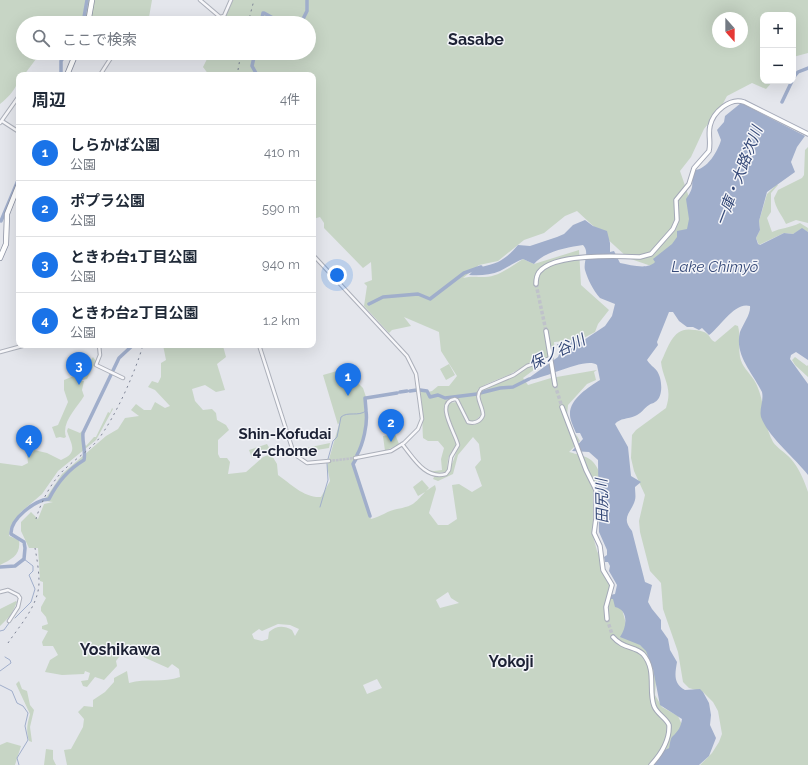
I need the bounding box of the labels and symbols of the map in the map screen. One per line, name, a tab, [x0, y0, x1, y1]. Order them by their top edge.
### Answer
north arrow	[712, 12, 748, 48]
district label: Sasabe	[448, 30, 504, 49]
water label: 一庫・大路次川	[712, 122, 767, 228]
water label: Lake Chimyō	[672, 258, 758, 276]
your location	[327, 265, 347, 285]
water label: 保ノ谷川	[526, 330, 590, 373]
pin: 3	[66, 352, 92, 385]
pin: 1	[335, 363, 361, 396]
pin: 2	[378, 409, 404, 442]
pin: 4	[16, 425, 42, 458]
district label: Shin-Kofudai 4-chome	[239, 425, 331, 460]
water label: 田尻川	[593, 476, 611, 524]
district label: Yoshikawa	[80, 640, 160, 659]
district label: Yokoji	[488, 652, 534, 671]

